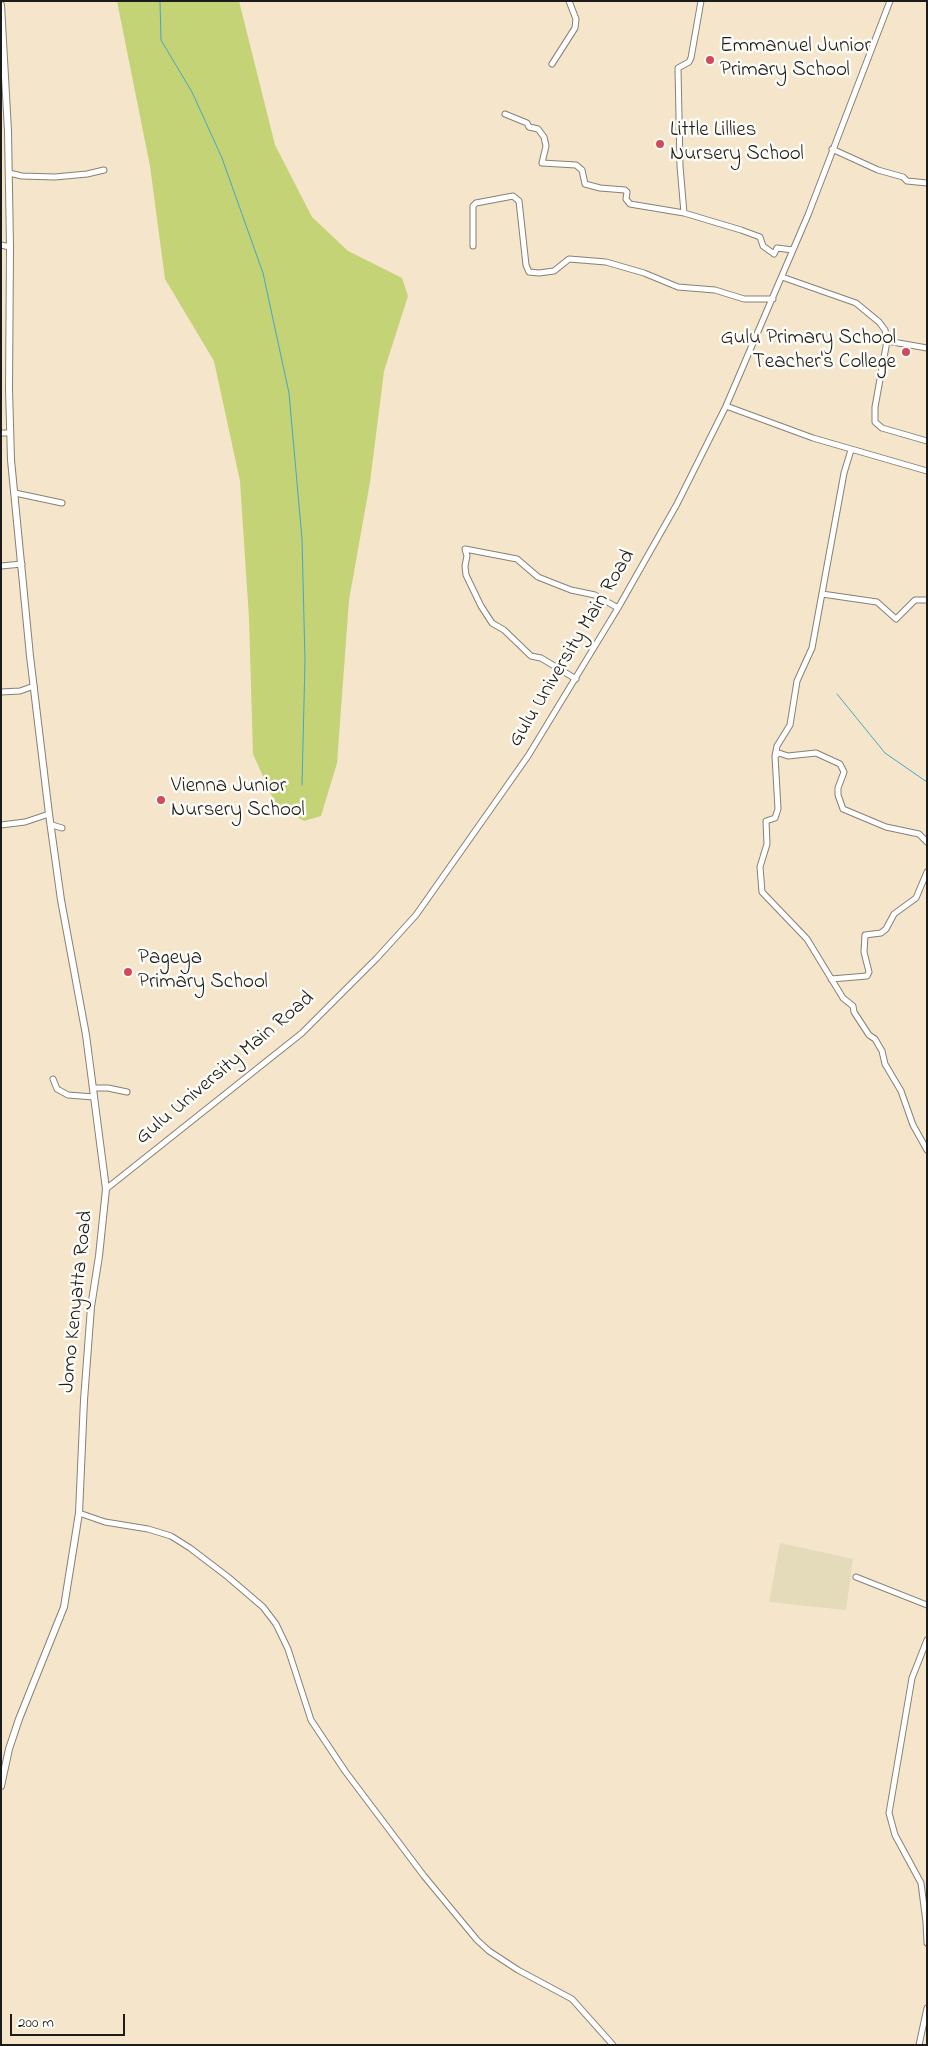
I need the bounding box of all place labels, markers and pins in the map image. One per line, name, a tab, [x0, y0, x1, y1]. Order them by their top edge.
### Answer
place label: Emmanuel Junior Primary School	[720, 35, 871, 85]
marker: Emmanuel Junior Primary School	[704, 54, 716, 66]
place label: Little Lillies Nursery School	[670, 119, 804, 169]
marker: Little Lillies Nursery School	[654, 138, 666, 150]
place label: Gulu Primary School Teacher's College	[720, 327, 896, 377]
marker: Gulu Primary School Teacher's College	[900, 346, 912, 358]
place label: Vienna Junior Nursery School	[171, 775, 305, 825]
marker: Vienna Junior Nursery School	[155, 794, 167, 806]
place label: Pageya Primary School	[138, 947, 268, 997]
marker: Pageya Primary School	[122, 966, 134, 978]

